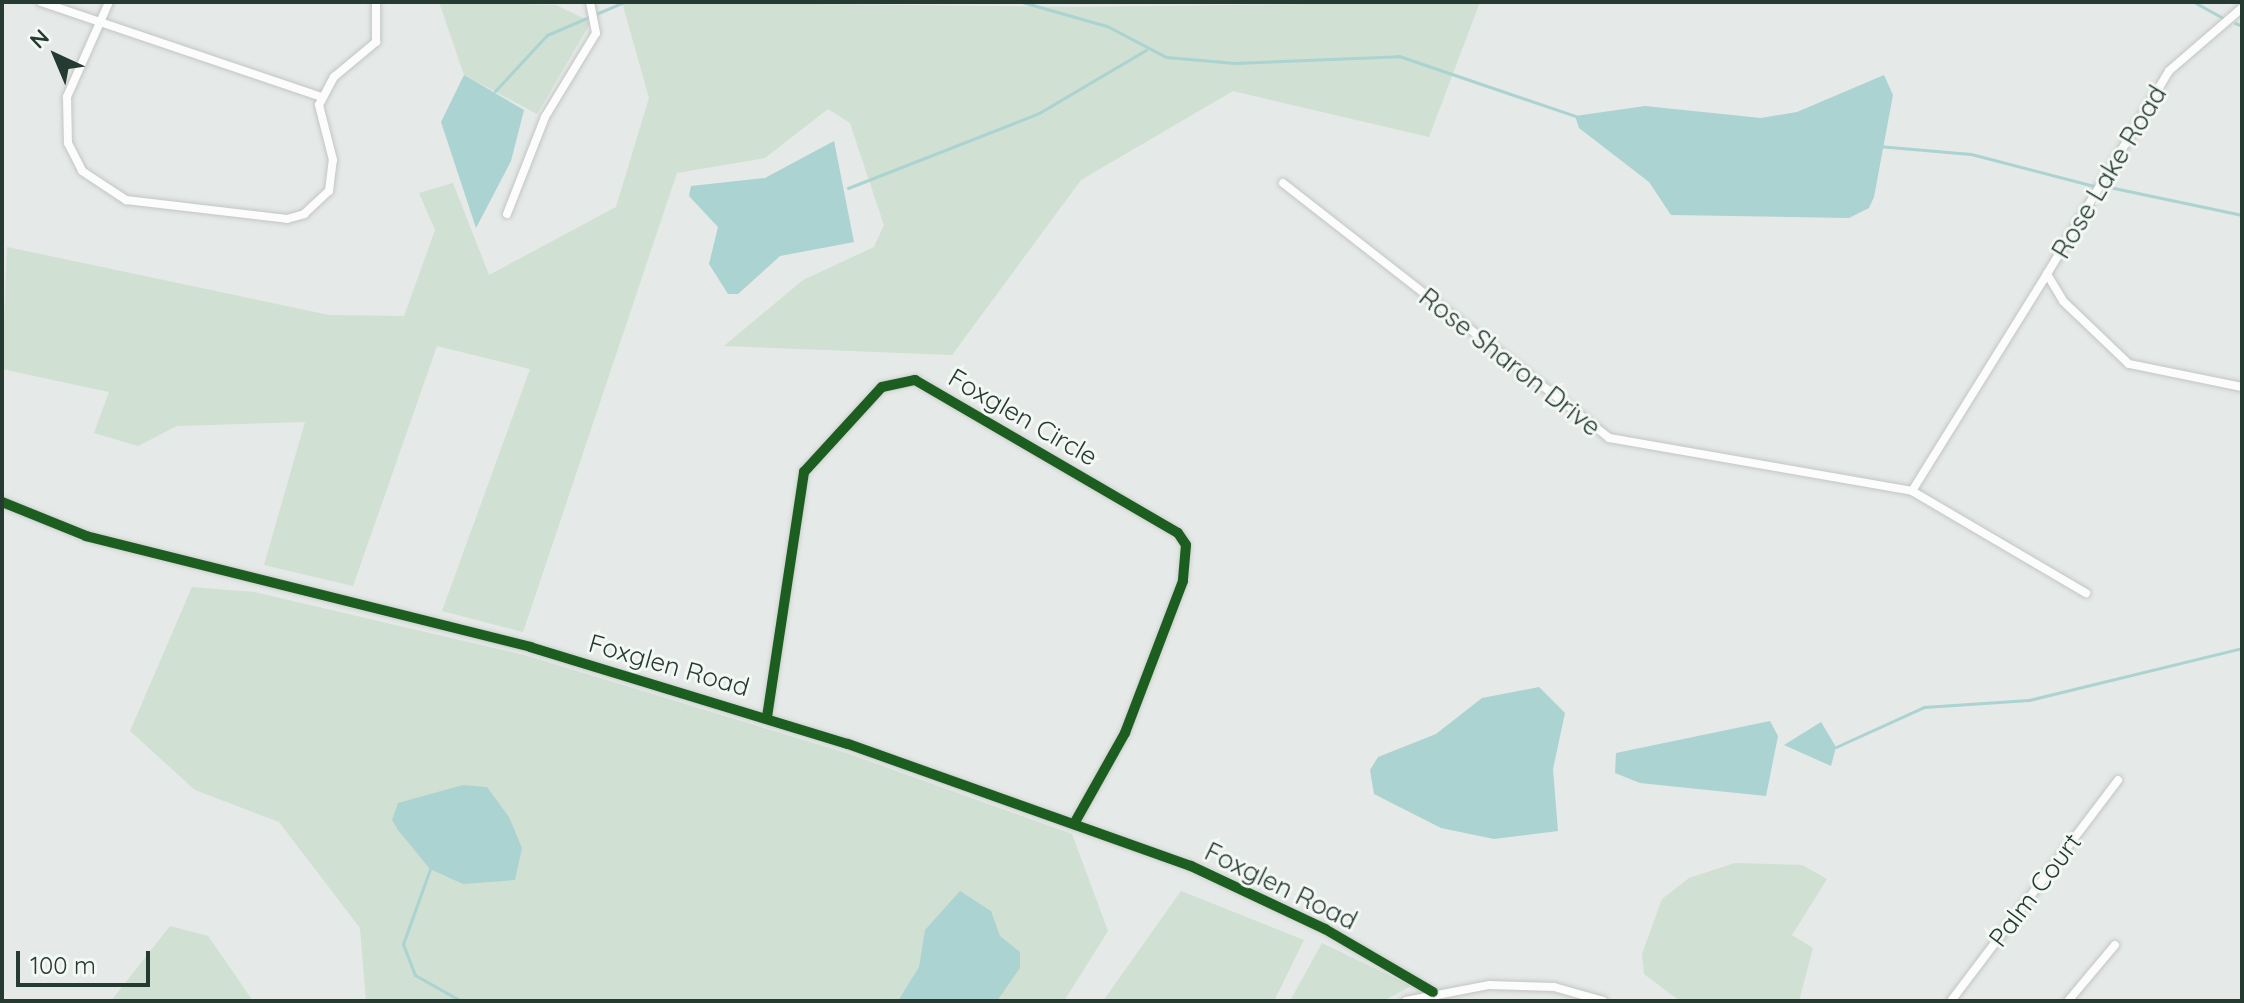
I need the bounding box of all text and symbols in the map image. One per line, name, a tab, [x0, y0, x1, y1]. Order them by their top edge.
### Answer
north arrow	[16, 16, 96, 96]
text: N	[24, 23, 55, 54]
street label: Rose Lake Road	[2045, 80, 2173, 264]
street label: Rose Sharon Drive	[1413, 281, 1607, 443]
street label: Foxglen Circle	[943, 362, 1103, 472]
street label: Foxglen Road	[585, 627, 753, 703]
street label: Palm Court	[1982, 827, 2088, 953]
street label: Foxglen Road	[1200, 836, 1362, 936]
scale bar	[20, 935, 154, 985]
text: 100 m	[30, 950, 96, 980]

